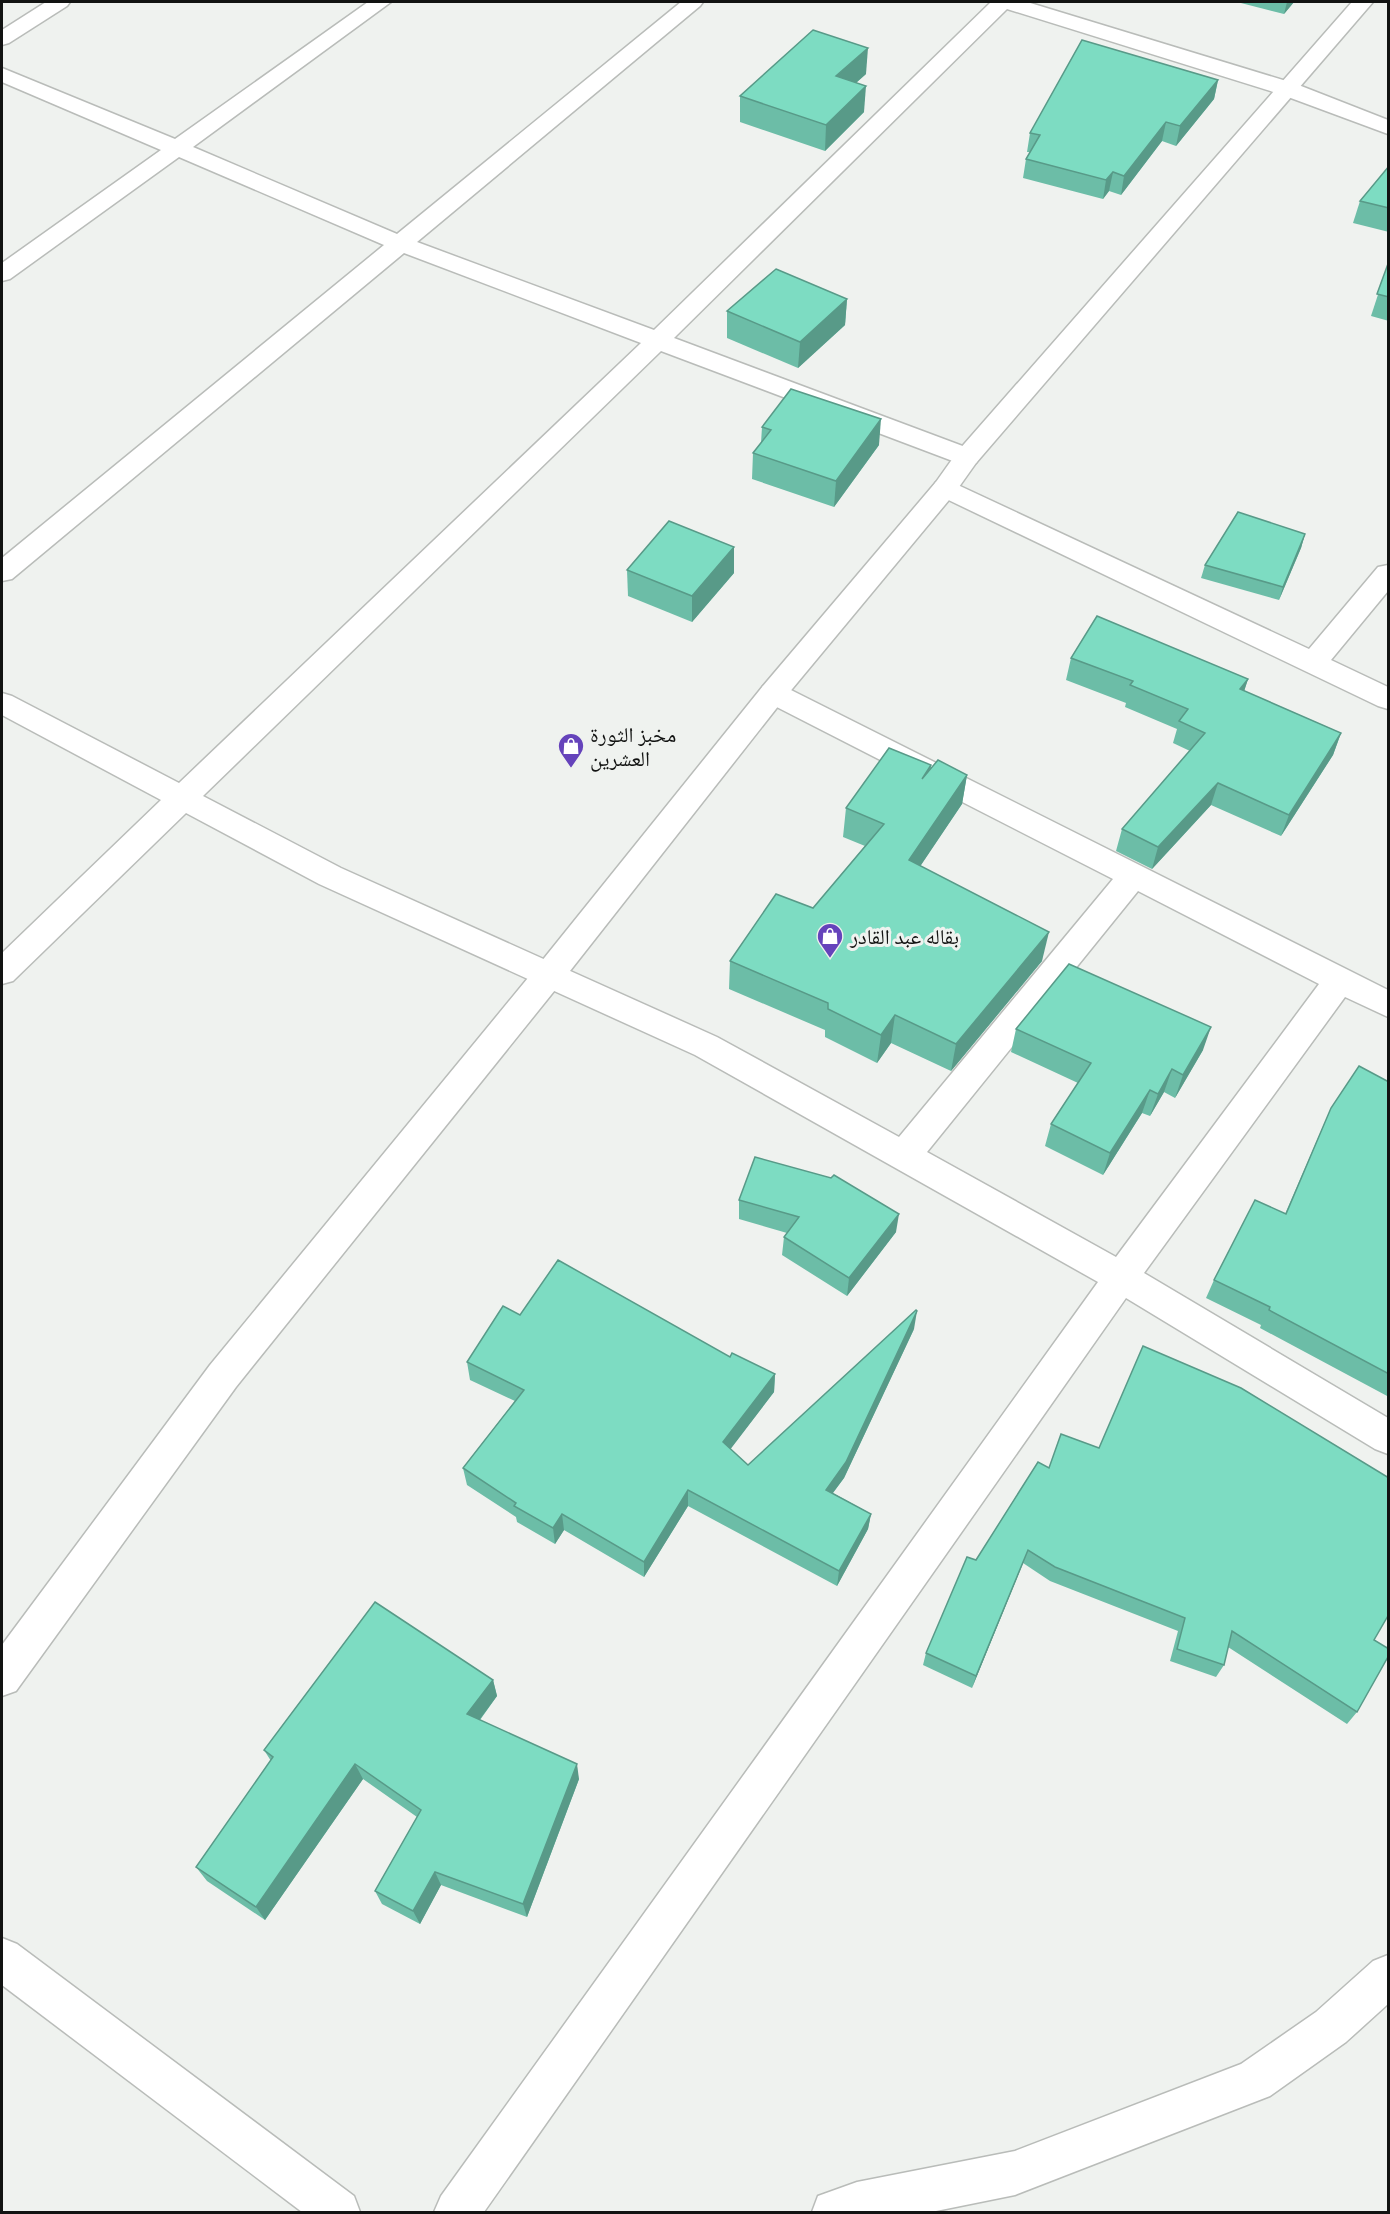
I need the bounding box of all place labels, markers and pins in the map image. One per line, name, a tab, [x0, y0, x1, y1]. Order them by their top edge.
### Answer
place label: مخبز الثورة العشرين	[590, 722, 676, 772]
shop icon: مخبز الثورة العشرين	[556, 731, 586, 769]
shop icon: بقاله عبد القادر	[815, 921, 845, 959]
place label: بقاله عبد القادر	[849, 924, 959, 949]

